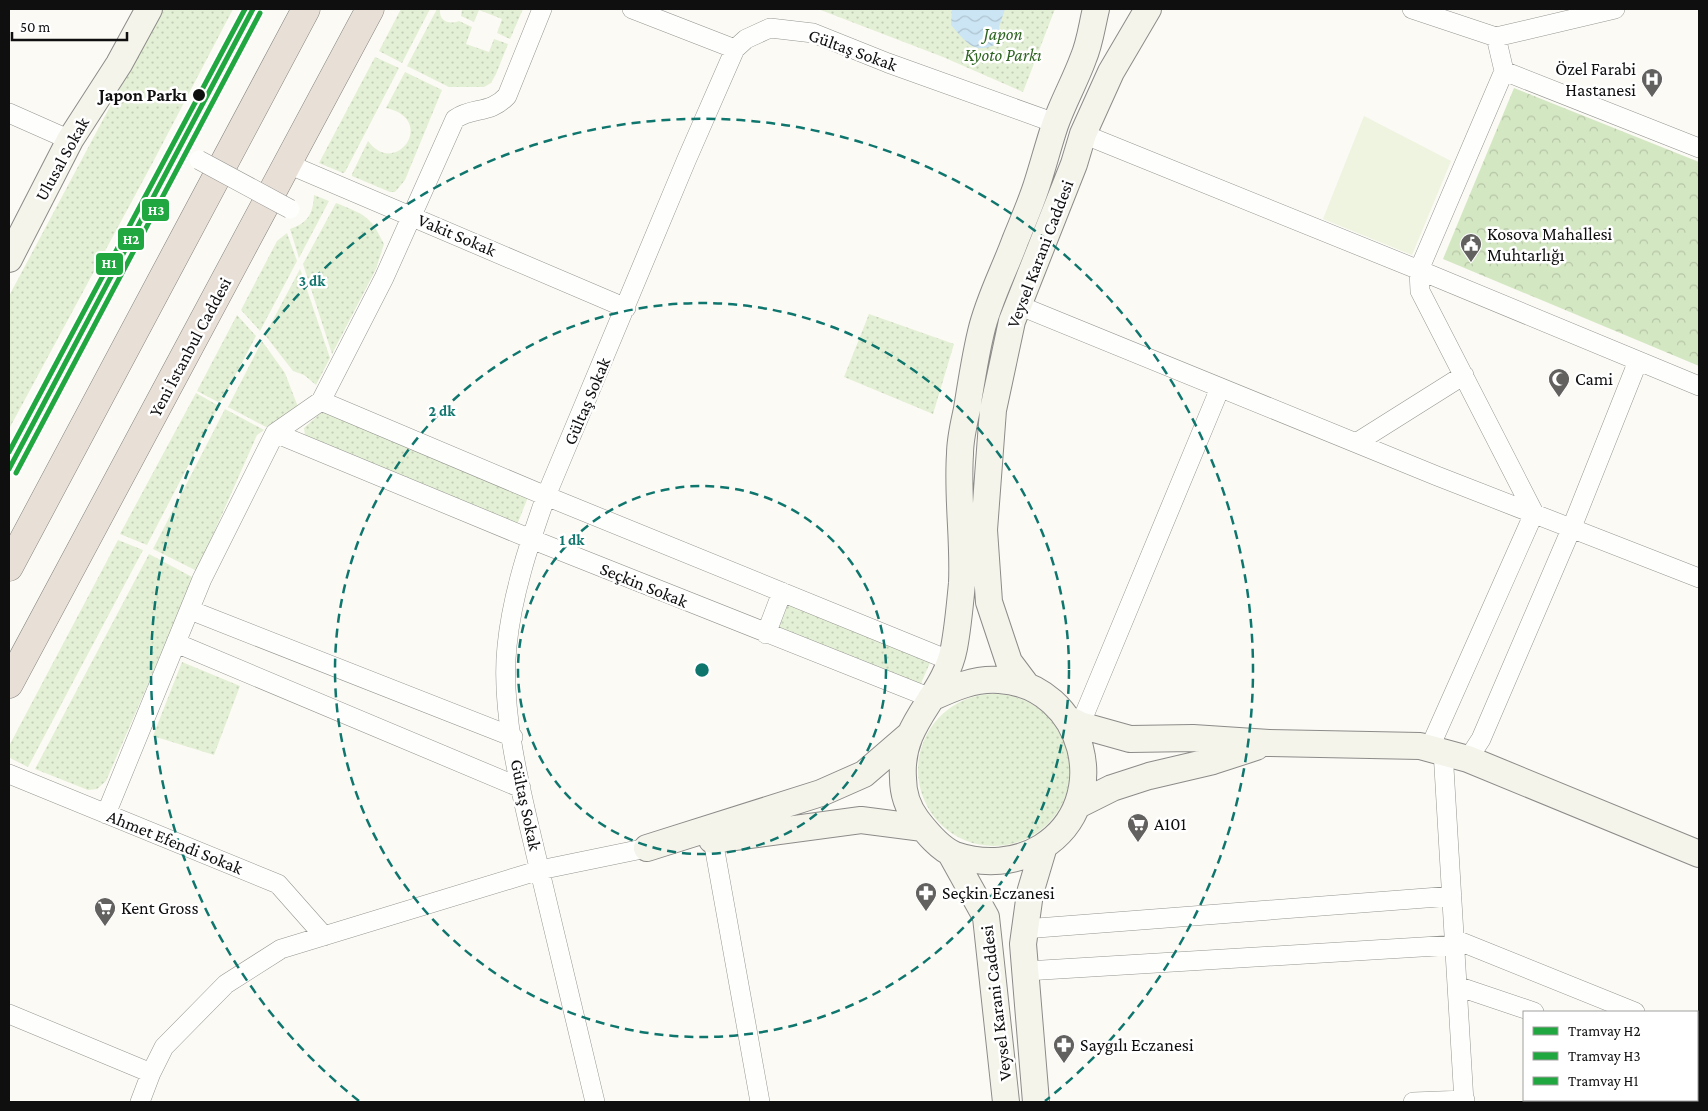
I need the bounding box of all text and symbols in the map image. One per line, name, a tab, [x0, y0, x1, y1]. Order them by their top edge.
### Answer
scale bar	[12, 10, 128, 42]
text: 50 m	[20, 19, 50, 35]
park label: Japon Kyoto Parkı	[964, 24, 1042, 65]
street label: Gültaş Sokak	[806, 25, 901, 75]
place label: Özel Farabi Hastanesi	[1555, 59, 1636, 100]
hospital icon: Özel Farabi Hastanesi	[1640, 67, 1664, 98]
place label: Japon Parkı	[97, 85, 188, 105]
marker: Japon Parkı	[191, 87, 207, 103]
street label: Ulusal Sokak	[31, 113, 93, 204]
street label: Veysel Karani Caddesi	[1003, 177, 1078, 331]
line badge: H3	[141, 198, 170, 222]
text: H3	[148, 202, 164, 218]
street label: Vakit Sokak	[415, 210, 500, 261]
place label: Kosova Mahallesi Muhtarlığı	[1487, 224, 1613, 265]
line badge: H2	[117, 227, 145, 251]
text: H2	[123, 231, 139, 247]
public building icon: Kosova Mahallesi Muhtarlığı	[1459, 232, 1483, 263]
line badge: H1	[95, 252, 124, 276]
text: H1	[102, 255, 116, 271]
text: 3 dk	[299, 273, 326, 289]
street label: Yeni İstanbul Caddesi	[145, 274, 235, 420]
street label: Gültaş Sokak	[560, 354, 615, 448]
mosque icon: Cami	[1547, 367, 1571, 398]
place label: Cami	[1575, 369, 1613, 389]
text: 2 dk	[429, 403, 456, 419]
text: 1 dk	[560, 532, 585, 548]
street label: Seçkin Sokak	[597, 558, 691, 612]
centre of rings	[693, 661, 711, 679]
street label: Gültaş Sokak	[507, 757, 546, 853]
street label: Ahmet Efendi Sokak	[104, 806, 246, 878]
supermarket icon: A101	[1126, 812, 1150, 843]
place label: A101	[1154, 814, 1186, 834]
pharmacy icon: Seçkin Eczanesi	[914, 881, 938, 912]
place label: Seçkin Eczanesi	[942, 883, 1055, 903]
supermarket icon: Kent Gross	[93, 896, 117, 927]
place label: Kent Gross	[121, 898, 199, 918]
street label: Veysel Karani Caddesi	[976, 924, 1015, 1082]
legend	[1523, 1011, 1698, 1101]
text: Tramvay H2	[1568, 1023, 1641, 1040]
pharmacy icon: Saygılı Eczanesi	[1052, 1033, 1076, 1064]
place label: Saygılı Eczanesi	[1080, 1035, 1194, 1055]
text: Tramvay H3	[1568, 1048, 1641, 1065]
text: Tramvay H1	[1568, 1073, 1638, 1090]

